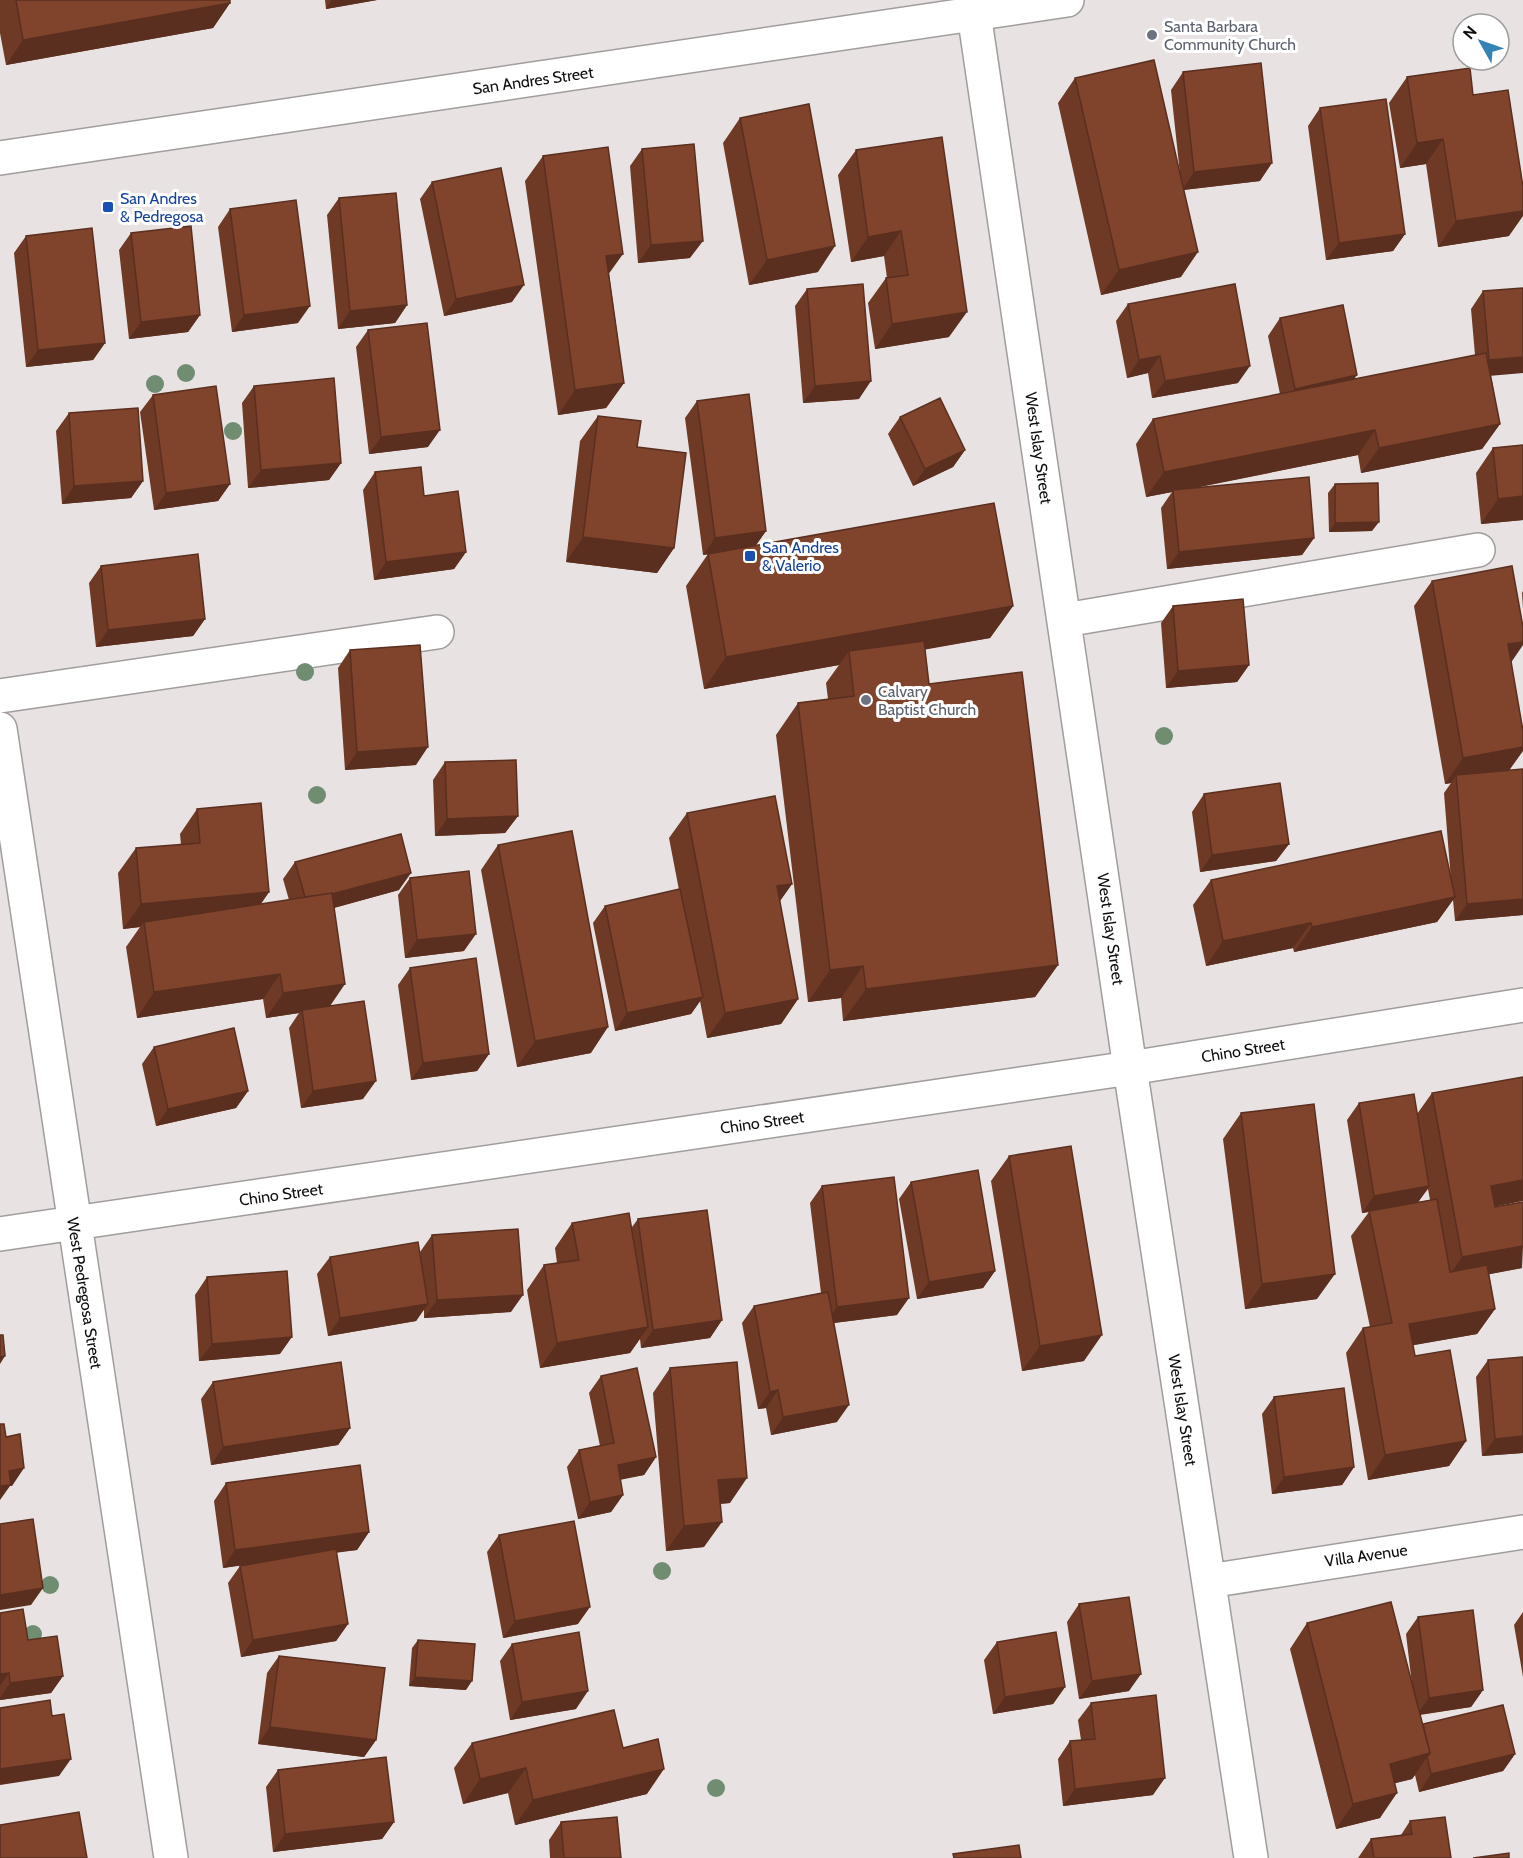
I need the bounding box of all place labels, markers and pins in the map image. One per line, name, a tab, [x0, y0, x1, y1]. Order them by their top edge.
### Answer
place label: Santa Barbara Community Church	[1164, 17, 1296, 54]
marker: Santa Barbara Community Church	[1145, 28, 1159, 42]
place label: San Andres & Pedregosa	[120, 189, 204, 226]
marker: San Andres & Pedregosa	[101, 200, 115, 214]
place label: San Andres & Valerio	[762, 538, 839, 575]
marker: San Andres & Valerio	[743, 549, 757, 563]
place label: Calvary Baptist Church	[878, 682, 976, 719]
marker: Calvary Baptist Church	[859, 693, 873, 707]

